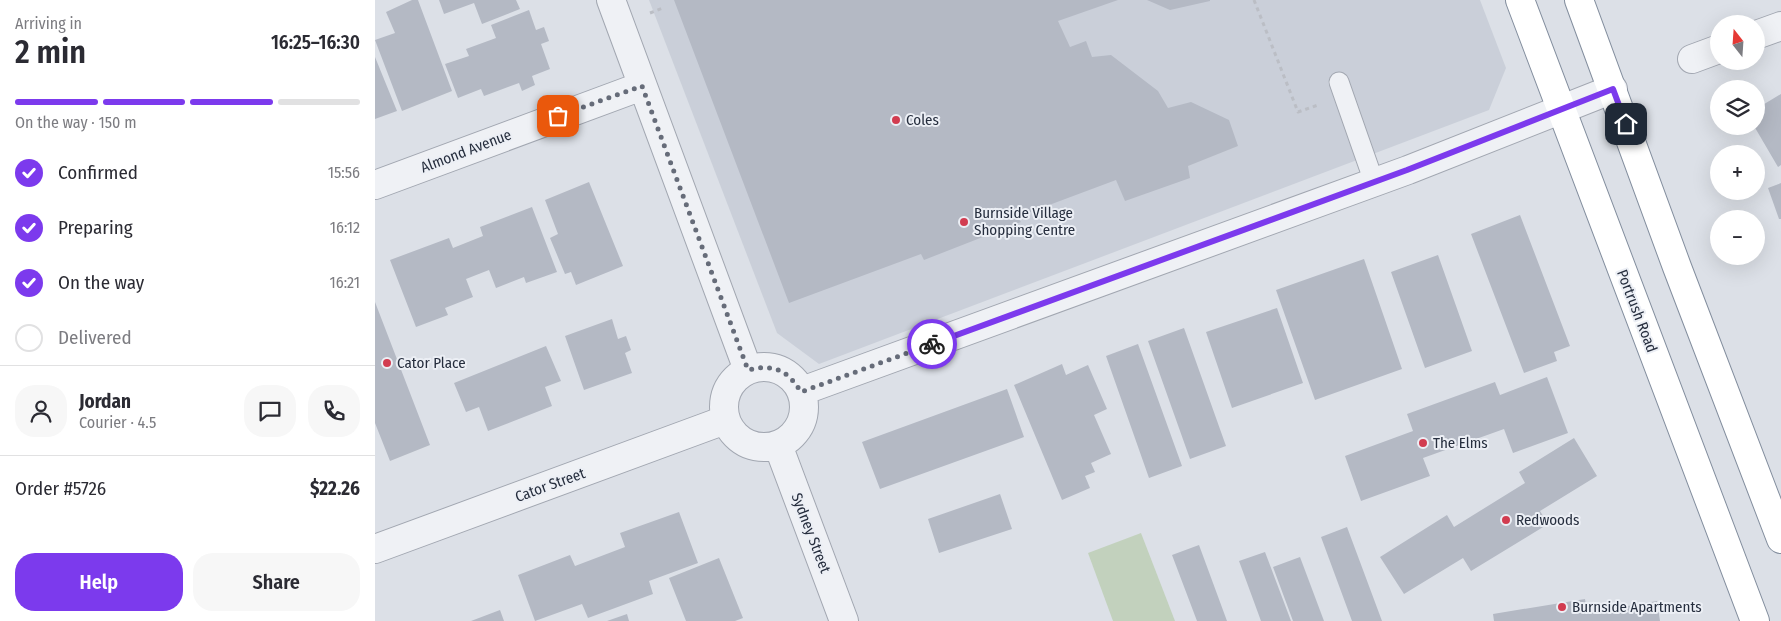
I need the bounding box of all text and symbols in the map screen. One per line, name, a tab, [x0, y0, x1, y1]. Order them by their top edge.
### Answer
text: Arriving in	[15, 14, 82, 33]
north arrow	[1710, 15, 1765, 70]
map controls	[1710, 15, 1765, 265]
text: 16:25–16:30	[271, 31, 360, 54]
text: 2 min	[15, 33, 86, 71]
button: layers	[1710, 80, 1765, 135]
pin	[537, 95, 579, 137]
icon: bag	[544, 102, 572, 130]
pin	[1605, 103, 1647, 145]
icon: home	[1612, 110, 1640, 138]
place label: Coles	[906, 111, 939, 129]
text: On the way · 150 m	[15, 113, 136, 132]
marker: Coles	[890, 114, 902, 126]
street label: Almond Avenue	[418, 125, 514, 177]
button: +	[1710, 145, 1765, 200]
icon: check	[15, 159, 43, 187]
text: Confirmed	[58, 161, 138, 184]
text: 15:56	[328, 163, 360, 182]
place label: Burnside Village Shopping Centre	[974, 204, 1075, 239]
button: −	[1710, 210, 1765, 265]
icon: check	[15, 214, 43, 242]
text: Preparing	[58, 216, 133, 239]
marker: Burnside Village Shopping Centre	[958, 216, 970, 228]
text: 16:12	[330, 218, 360, 237]
street label: Portrush Road	[1613, 267, 1661, 355]
icon: check	[15, 269, 43, 297]
text: On the way	[58, 271, 144, 294]
text: 16:21	[329, 273, 360, 292]
courier	[907, 319, 957, 369]
text: Delivered	[58, 326, 132, 349]
icon: bike	[918, 330, 946, 358]
place label: Cator Place	[397, 354, 466, 372]
marker: Cator Place	[381, 357, 393, 369]
button: person	[15, 385, 67, 437]
button: chat	[244, 385, 296, 437]
button: phone	[308, 385, 360, 437]
text: Jordan	[79, 390, 131, 413]
text: Courier · 4.5	[79, 413, 156, 432]
place label: The Elms	[1433, 434, 1488, 452]
marker: The Elms	[1417, 437, 1429, 449]
street label: Cator Street	[513, 464, 587, 506]
text: Order #5726	[15, 477, 106, 500]
text: $22.26	[310, 477, 360, 500]
street label: Sydney Street	[787, 490, 835, 576]
place label: Redwoods	[1516, 511, 1579, 529]
marker: Redwoods	[1500, 514, 1512, 526]
button: Help	[15, 553, 183, 611]
button: Share	[193, 553, 360, 611]
place label: Burnside Apartments	[1572, 598, 1702, 616]
marker: Burnside Apartments	[1556, 601, 1568, 613]

